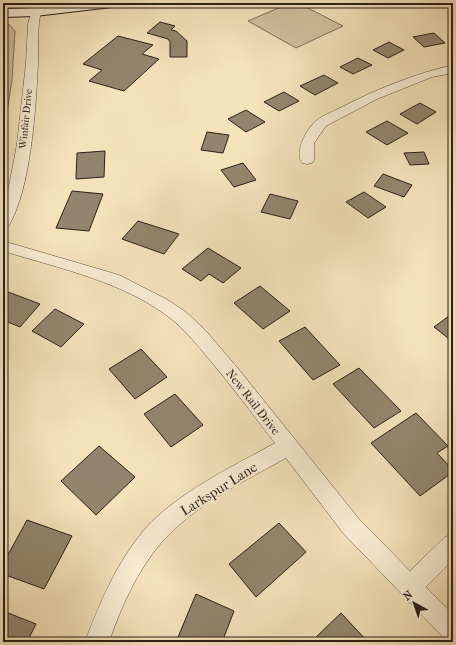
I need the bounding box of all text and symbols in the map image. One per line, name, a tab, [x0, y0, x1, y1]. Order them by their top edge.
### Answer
street label: Winfair Drive	[17, 88, 35, 151]
street label: New Rail Drive	[223, 366, 283, 438]
street label: Larkspur Lane	[177, 459, 261, 519]
north arrow	[394, 583, 434, 623]
text: N	[401, 588, 416, 603]

